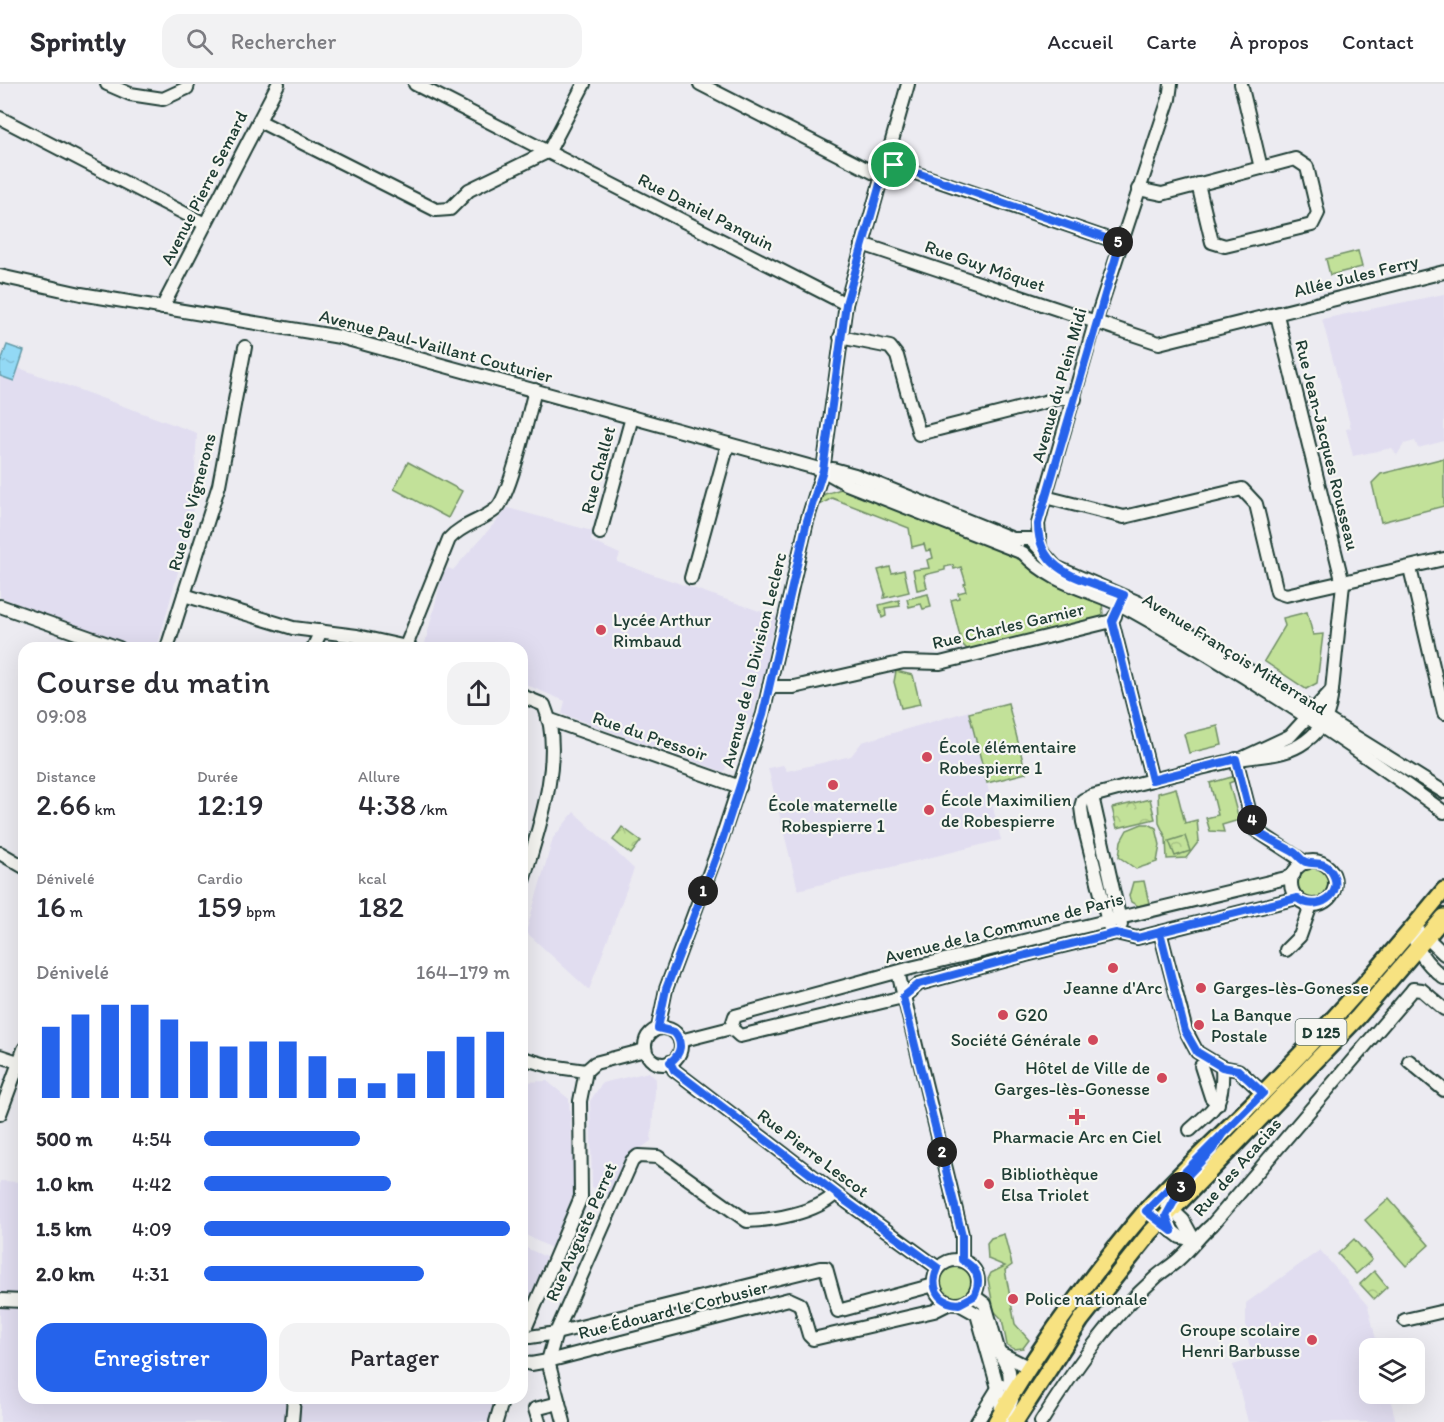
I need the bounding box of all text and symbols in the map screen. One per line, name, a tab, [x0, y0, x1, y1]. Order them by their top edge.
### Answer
search box	[162, 14, 582, 68]
text: Sprintly	[30, 24, 126, 58]
icon: search	[183, 25, 216, 58]
text: Rechercher	[231, 28, 336, 55]
text: Accueil	[1048, 29, 1113, 54]
text: Carte	[1146, 29, 1197, 54]
text: À propos	[1230, 29, 1309, 54]
text: Contact	[1342, 29, 1414, 54]
street label: Avenue Pierre Semard	[156, 107, 253, 269]
pin	[868, 139, 919, 190]
icon: arrive	[877, 148, 910, 181]
street label: Rue Daniel Panquin	[634, 168, 778, 256]
pin: 5	[1103, 227, 1133, 257]
text: 5	[1114, 232, 1122, 251]
street label: Rue Guy Môquet	[922, 235, 1048, 297]
street label: Allée Jules Ferry	[1291, 250, 1421, 302]
street label: Avenue Paul-Vaillant Couturier	[317, 304, 555, 388]
street label: Avenue du Plein Midi	[1026, 305, 1092, 465]
street label: Rue Jean-Jacques Rousseau	[1290, 337, 1364, 553]
street label: Rue Challet	[576, 424, 620, 516]
street label: Rue des Vignerons	[163, 431, 221, 573]
street label: Avenue de la Division Leclerc	[717, 550, 791, 770]
street label: Avenue François Mitterrand	[1139, 588, 1332, 720]
street label: Rue Charles Garnier	[930, 598, 1087, 654]
place label: Lycée Arthur Rimbaud	[613, 609, 712, 652]
marker: Lycée Arthur Rimbaud	[594, 623, 608, 637]
text: Course du matin	[36, 662, 270, 701]
button: share	[447, 662, 510, 725]
text: 09:08	[36, 704, 87, 728]
street label: Rue du Pressoir	[590, 706, 710, 766]
place label: École élémentaire Robespierre 1	[939, 736, 1077, 779]
marker: École élémentaire Robespierre 1	[920, 750, 934, 764]
text: Distance	[36, 767, 96, 786]
text: Durée	[197, 767, 238, 786]
text: Allure	[358, 767, 400, 786]
marker: École maternelle Robespierre 1	[826, 778, 840, 792]
text: 2.66	[36, 786, 91, 823]
text: 12:19	[197, 786, 264, 823]
text: 4:38	[358, 786, 416, 823]
place label: École Maximilien de Robespierre	[941, 789, 1072, 832]
place label: École maternelle Robespierre 1	[768, 794, 898, 837]
text: km	[91, 800, 116, 819]
text: /km	[416, 800, 448, 819]
marker: École Maximilien de Robespierre	[922, 803, 936, 817]
pin: 4	[1237, 805, 1267, 835]
text: 4	[1247, 810, 1257, 829]
text: Dénivelé	[36, 869, 95, 888]
text: Cardio	[197, 869, 243, 888]
text: kcal	[358, 869, 386, 888]
pin: 1	[688, 876, 718, 906]
text: 1	[699, 881, 707, 900]
text: 16	[36, 888, 66, 925]
text: 159	[197, 888, 242, 925]
text: 182	[358, 888, 404, 925]
street label: Avenue de la Commune de Paris	[882, 888, 1126, 968]
text: m	[66, 902, 83, 921]
text: bpm	[242, 902, 276, 921]
text: Dénivelé	[36, 960, 109, 984]
text: 164–179 m	[416, 960, 510, 984]
marker: Jeanne d'Arc	[1106, 961, 1120, 975]
place label: Jeanne d'Arc	[1064, 977, 1162, 999]
place label: Garges-lès-Gonesse	[1213, 977, 1369, 999]
marker: Garges-lès-Gonesse	[1194, 981, 1208, 995]
place label: G20	[1015, 1004, 1048, 1026]
place label: La Banque Postale	[1211, 1004, 1292, 1047]
marker: G20	[996, 1008, 1010, 1022]
marker: La Banque Postale	[1192, 1018, 1206, 1032]
road number: D 125	[1296, 1019, 1346, 1045]
place label: Société Générale	[951, 1029, 1081, 1051]
marker: Société Générale	[1086, 1033, 1100, 1047]
place label: Hôtel de Ville de Garges-lès-Gonesse	[994, 1057, 1150, 1100]
marker: Hôtel de Ville de Garges-lès-Gonesse	[1155, 1071, 1169, 1085]
street label: Rue Pierre Lescot	[753, 1104, 873, 1202]
marker: Pharmacie Arc en Ciel	[1070, 1110, 1084, 1124]
street label: Rue des Acacias	[1188, 1113, 1286, 1221]
place label: Pharmacie Arc en Ciel	[992, 1126, 1162, 1148]
text: 500 m	[36, 1127, 92, 1151]
text: 4:54	[132, 1127, 171, 1151]
pin: 2	[927, 1137, 957, 1167]
text: 2	[938, 1142, 946, 1161]
street label: Rue Auguste Perret	[540, 1159, 622, 1305]
place label: Bibliothèque Elsa Triolet	[1001, 1163, 1098, 1206]
text: 1.0 km	[36, 1172, 93, 1196]
text: 4:42	[132, 1172, 171, 1196]
pin: 3	[1166, 1172, 1196, 1202]
marker: Bibliothèque Elsa Triolet	[982, 1177, 996, 1191]
text: 3	[1177, 1177, 1185, 1196]
text: 1.5 km	[36, 1217, 92, 1241]
text: 4:09	[132, 1217, 172, 1241]
text: 2.0 km	[36, 1262, 95, 1286]
text: 4:31	[132, 1262, 169, 1286]
street label: Rue Édouard le Corbusier	[576, 1276, 770, 1344]
place label: Police nationale	[1025, 1288, 1147, 1310]
marker: Police nationale	[1006, 1292, 1020, 1306]
place label: Groupe scolaire Henri Barbusse	[1180, 1319, 1300, 1362]
button: Enregistrer	[36, 1323, 267, 1392]
button: Partager	[279, 1323, 510, 1392]
marker: Groupe scolaire Henri Barbusse	[1305, 1333, 1319, 1347]
map controls	[1359, 1338, 1425, 1404]
button: layers	[1359, 1338, 1425, 1404]

